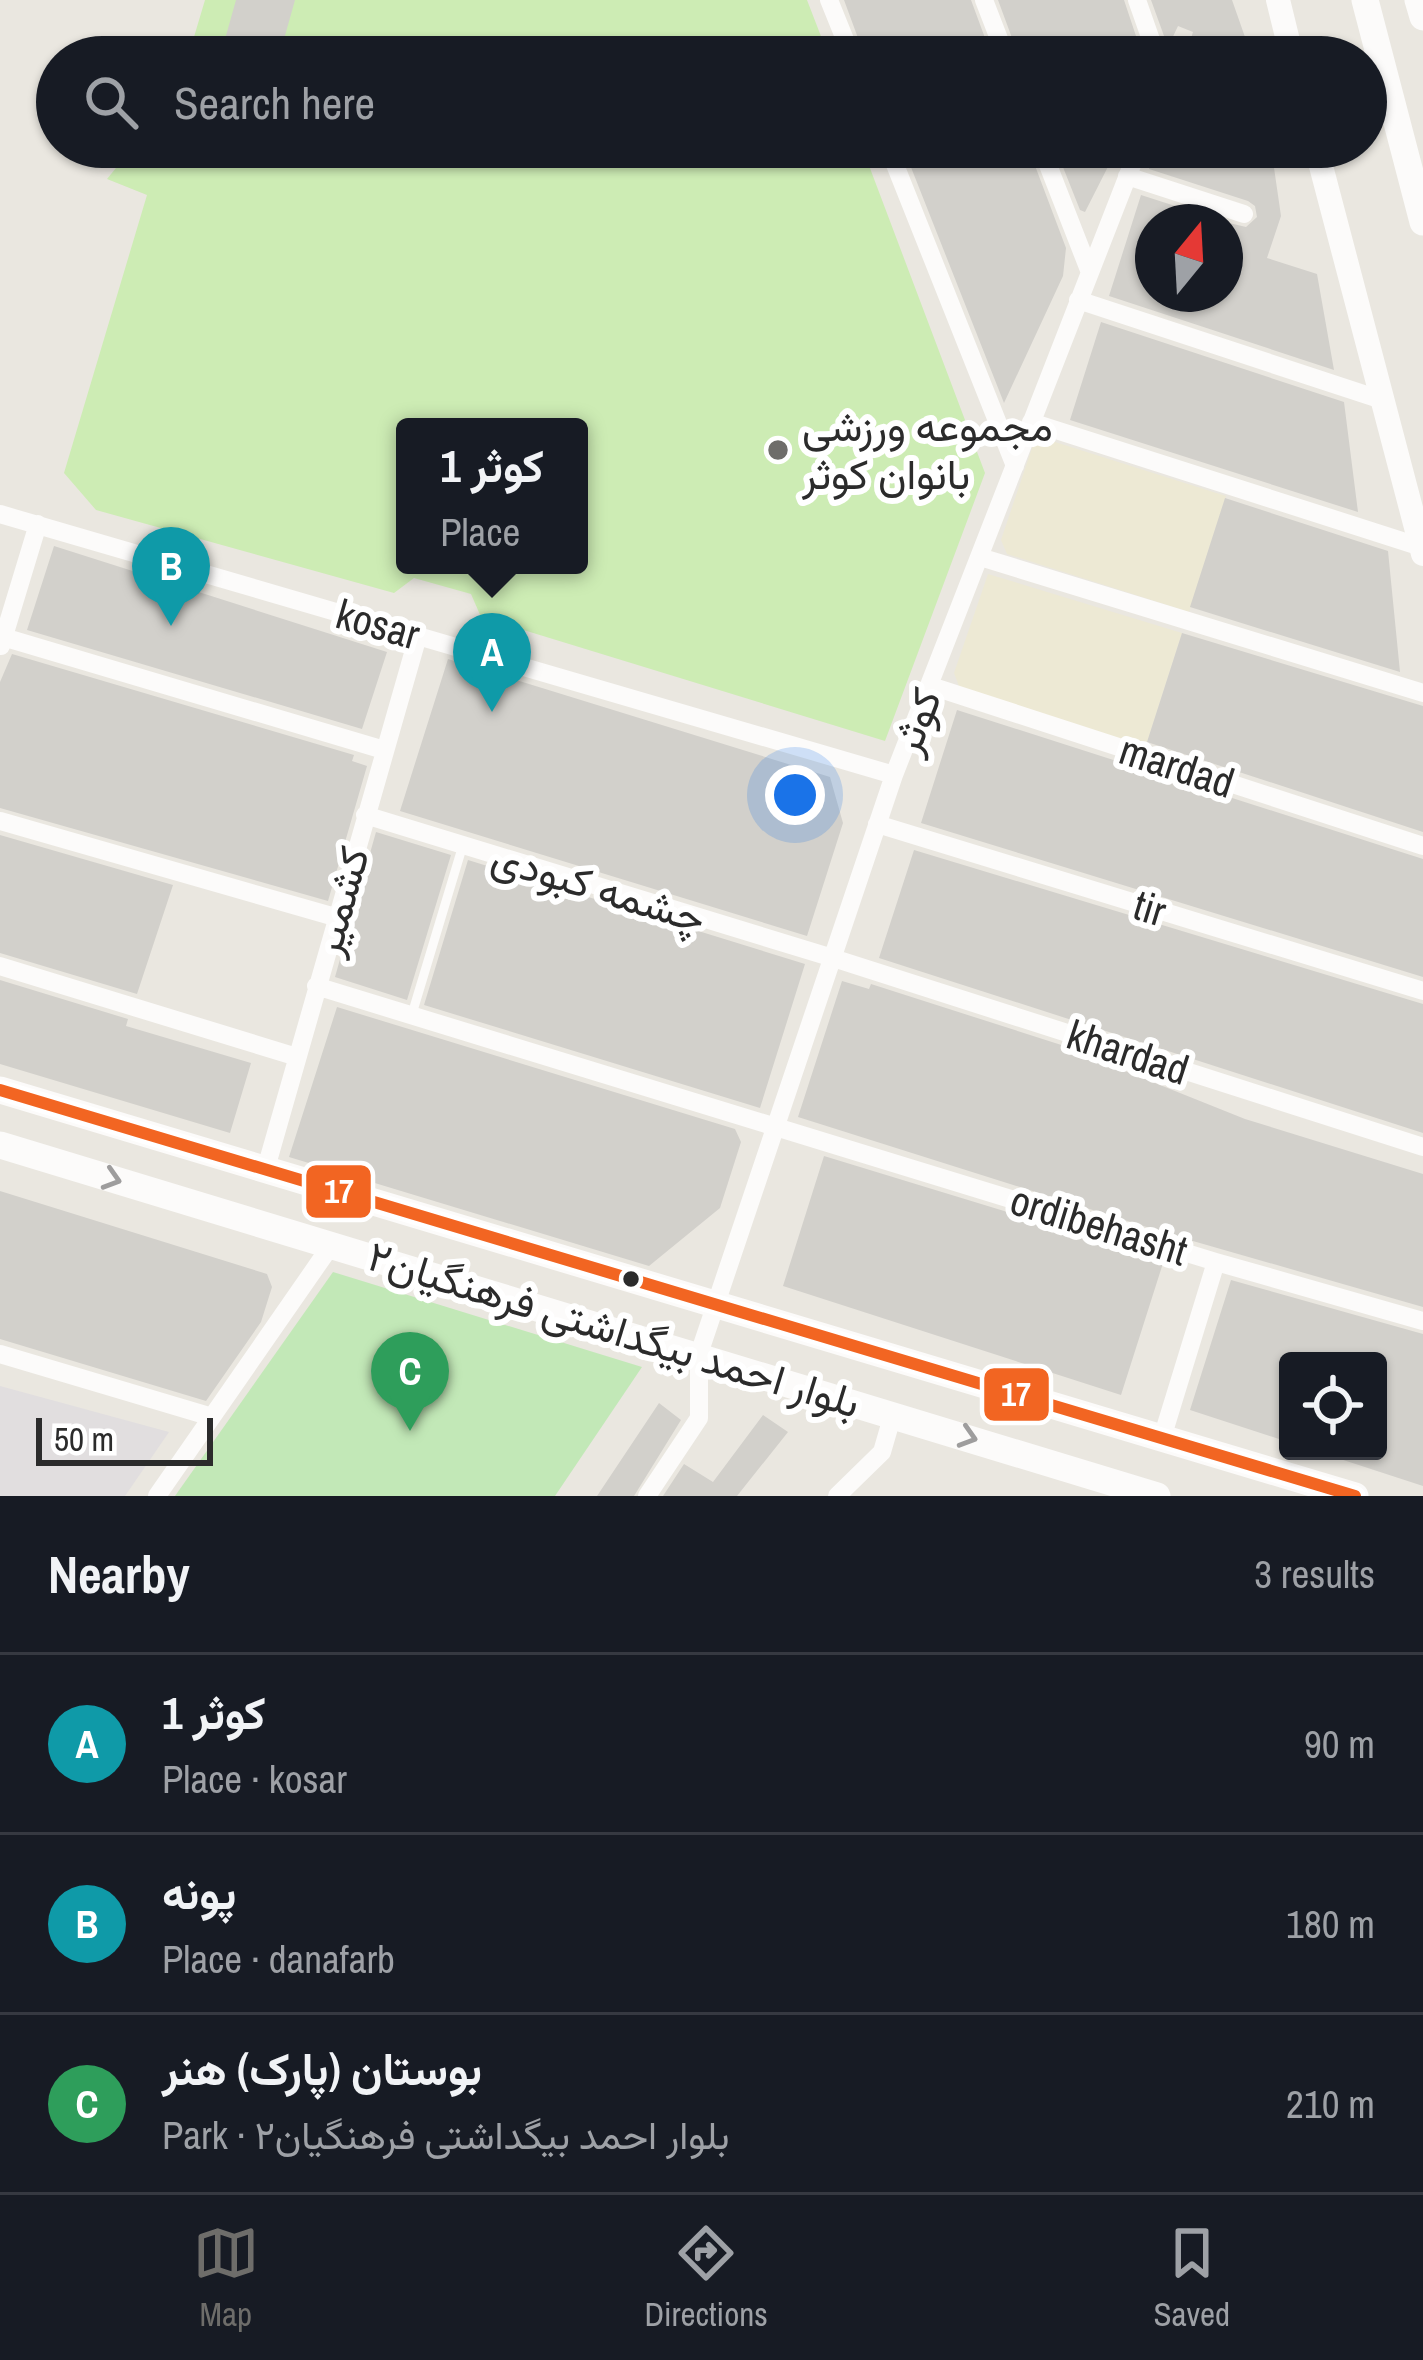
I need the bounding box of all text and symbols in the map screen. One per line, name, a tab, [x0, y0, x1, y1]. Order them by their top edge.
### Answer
search box	[36, 36, 1387, 168]
icon: search	[78, 69, 144, 135]
text: Search here	[174, 72, 375, 133]
north arrow	[1135, 204, 1243, 312]
place label: مجموعه ورزشی بانوان کوثر	[801, 398, 1053, 502]
popup	[396, 418, 588, 574]
text: کوثر 1	[440, 435, 544, 496]
marker: مجموعه ورزشی بانوان کوثر	[765, 437, 791, 463]
text: Place	[440, 506, 520, 558]
pin: B	[132, 527, 210, 626]
street label: kosar	[330, 585, 427, 663]
pin: A	[453, 613, 531, 712]
street label: کوثر	[877, 680, 954, 763]
street label: mardad	[1113, 721, 1241, 811]
your location	[765, 765, 825, 825]
street label: چشمه کبودی	[485, 828, 713, 947]
street label: کشمیر	[298, 840, 382, 963]
street label: tir	[1127, 877, 1173, 939]
street label: khardad	[1060, 1006, 1196, 1098]
line badge: 17	[304, 1163, 373, 1220]
one-way arrow	[101, 1164, 122, 1189]
text: 17	[324, 1169, 354, 1213]
street label: ordibehasht	[1004, 1172, 1194, 1278]
street label: بلوار احمد بیگداشتی فرهنگیان۲	[361, 1227, 867, 1431]
unlabelled marker	[620, 1268, 642, 1290]
pin: C	[371, 1332, 449, 1431]
map controls	[1279, 1352, 1387, 1460]
button: locate	[1279, 1352, 1387, 1460]
line badge: 17	[982, 1366, 1051, 1423]
text: 17	[1001, 1372, 1031, 1416]
scale bar	[36, 1412, 213, 1465]
text: 50 m	[54, 1417, 114, 1461]
one-way arrow	[957, 1423, 978, 1448]
text: Nearby	[48, 1540, 190, 1609]
text: 3 results	[1254, 1548, 1375, 1600]
text: کوثر 1	[162, 1682, 266, 1743]
text: A	[75, 1718, 99, 1770]
text: 90 m	[1304, 1718, 1375, 1770]
text: Place · kosar	[162, 1753, 347, 1805]
text: پونه	[162, 1862, 236, 1923]
text: B	[75, 1898, 99, 1950]
text: 180 m	[1286, 1898, 1375, 1950]
text: Place · danafarb	[162, 1933, 395, 1985]
text: بوستان (پارک) هنر	[162, 2038, 482, 2099]
text: C	[75, 2078, 99, 2130]
text: 210 m	[1286, 2078, 1375, 2130]
text: Park · بلوار احمد بیگداشتی فرهنگیان۲	[162, 2109, 730, 2161]
tab: Map	[193, 2220, 259, 2336]
tab: Directions	[644, 2220, 768, 2336]
tab: Saved	[1153, 2220, 1230, 2336]

